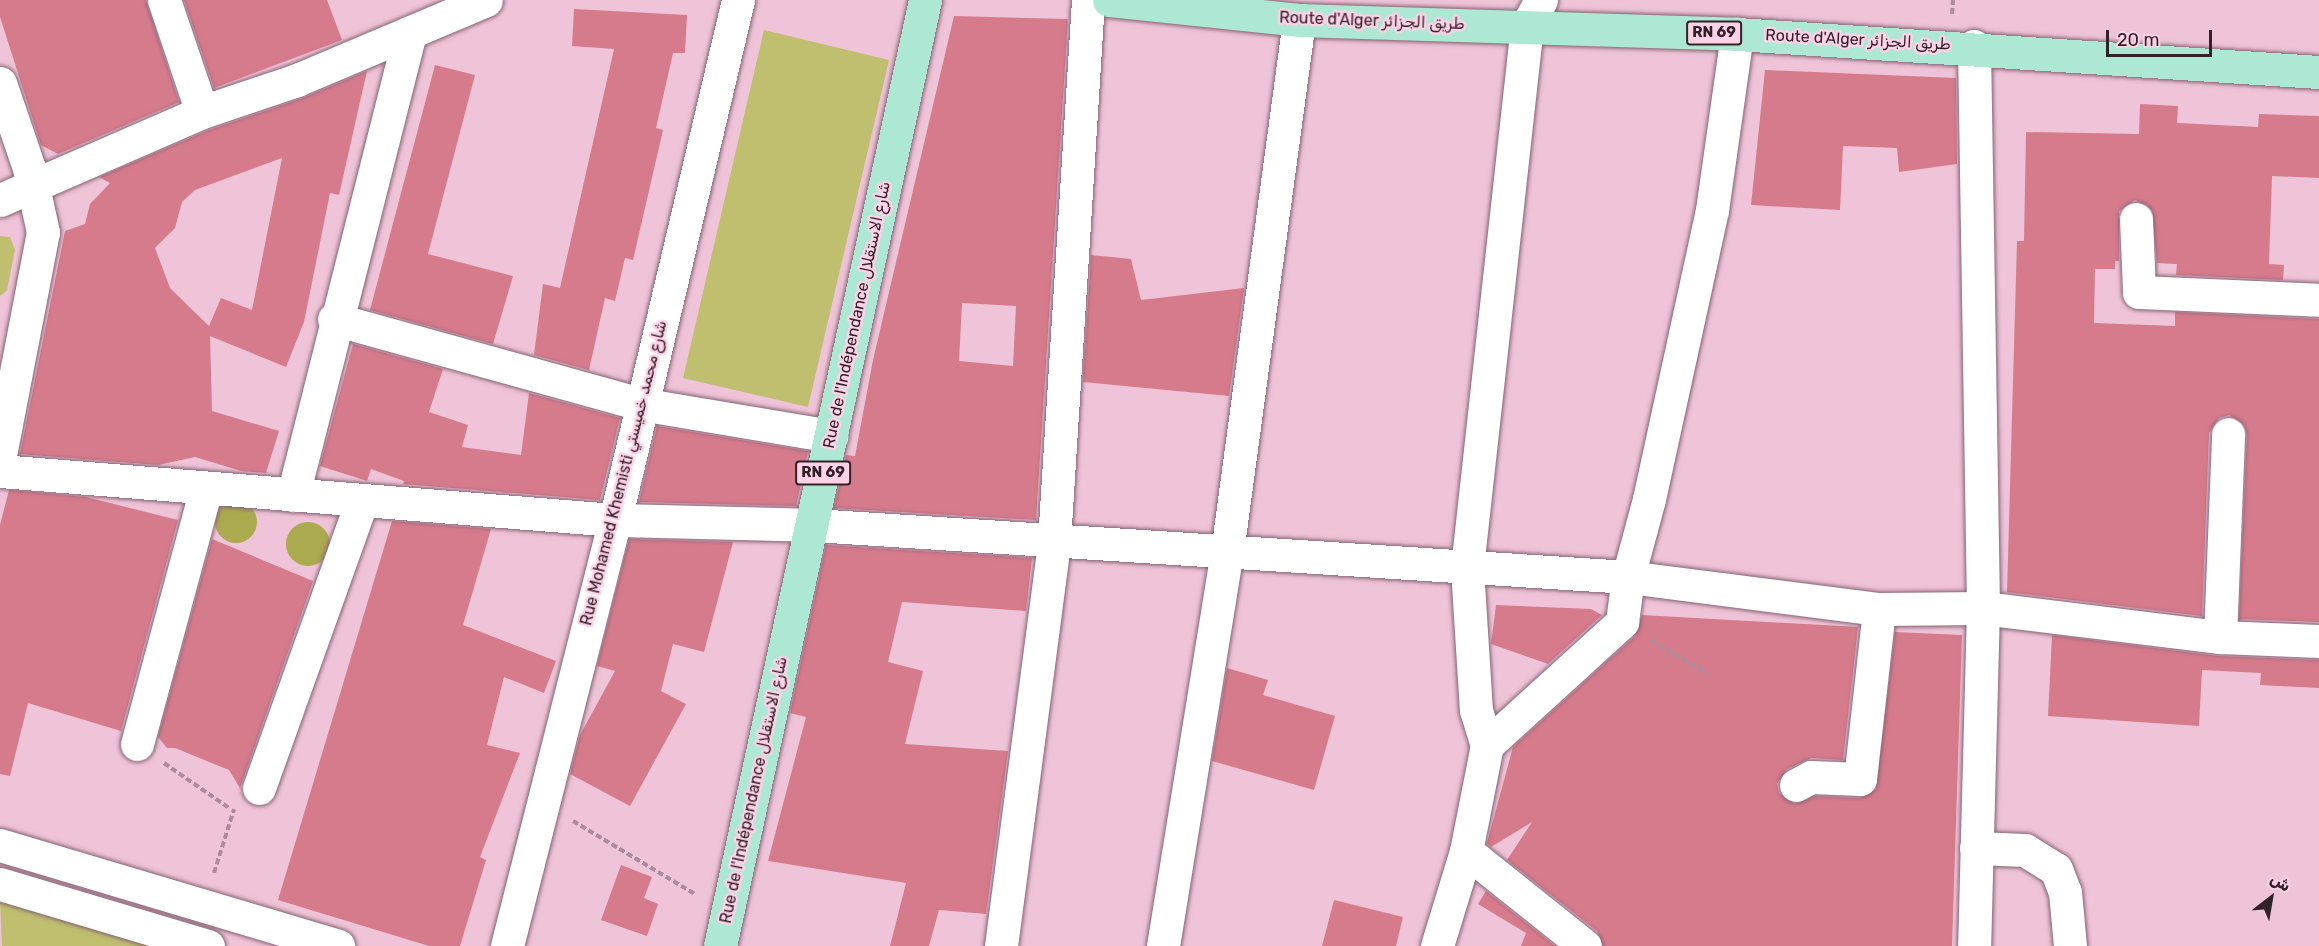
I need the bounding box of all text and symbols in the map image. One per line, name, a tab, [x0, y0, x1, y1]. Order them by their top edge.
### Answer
street label: Route d'Alger طريق الجزائر	[1279, 8, 1465, 34]
scale bar	[2109, 18, 2216, 56]
road number: RN 69	[1686, 21, 1742, 45]
street label: Route d'Alger طريق الجزائر	[1765, 26, 1951, 54]
text: 20 m	[2117, 29, 2159, 51]
street label: Rue de l'Indépendance شارع الاستقلال	[819, 180, 895, 450]
street label: Rue Mohamed Khemisti شارع محمد خميستي	[577, 319, 671, 627]
road number: RN 69	[794, 461, 852, 485]
street label: Rue de l'Indépendance شارع الاستقلال	[716, 655, 792, 925]
north arrow	[2241, 868, 2301, 928]
text: ش	[2267, 869, 2294, 896]

